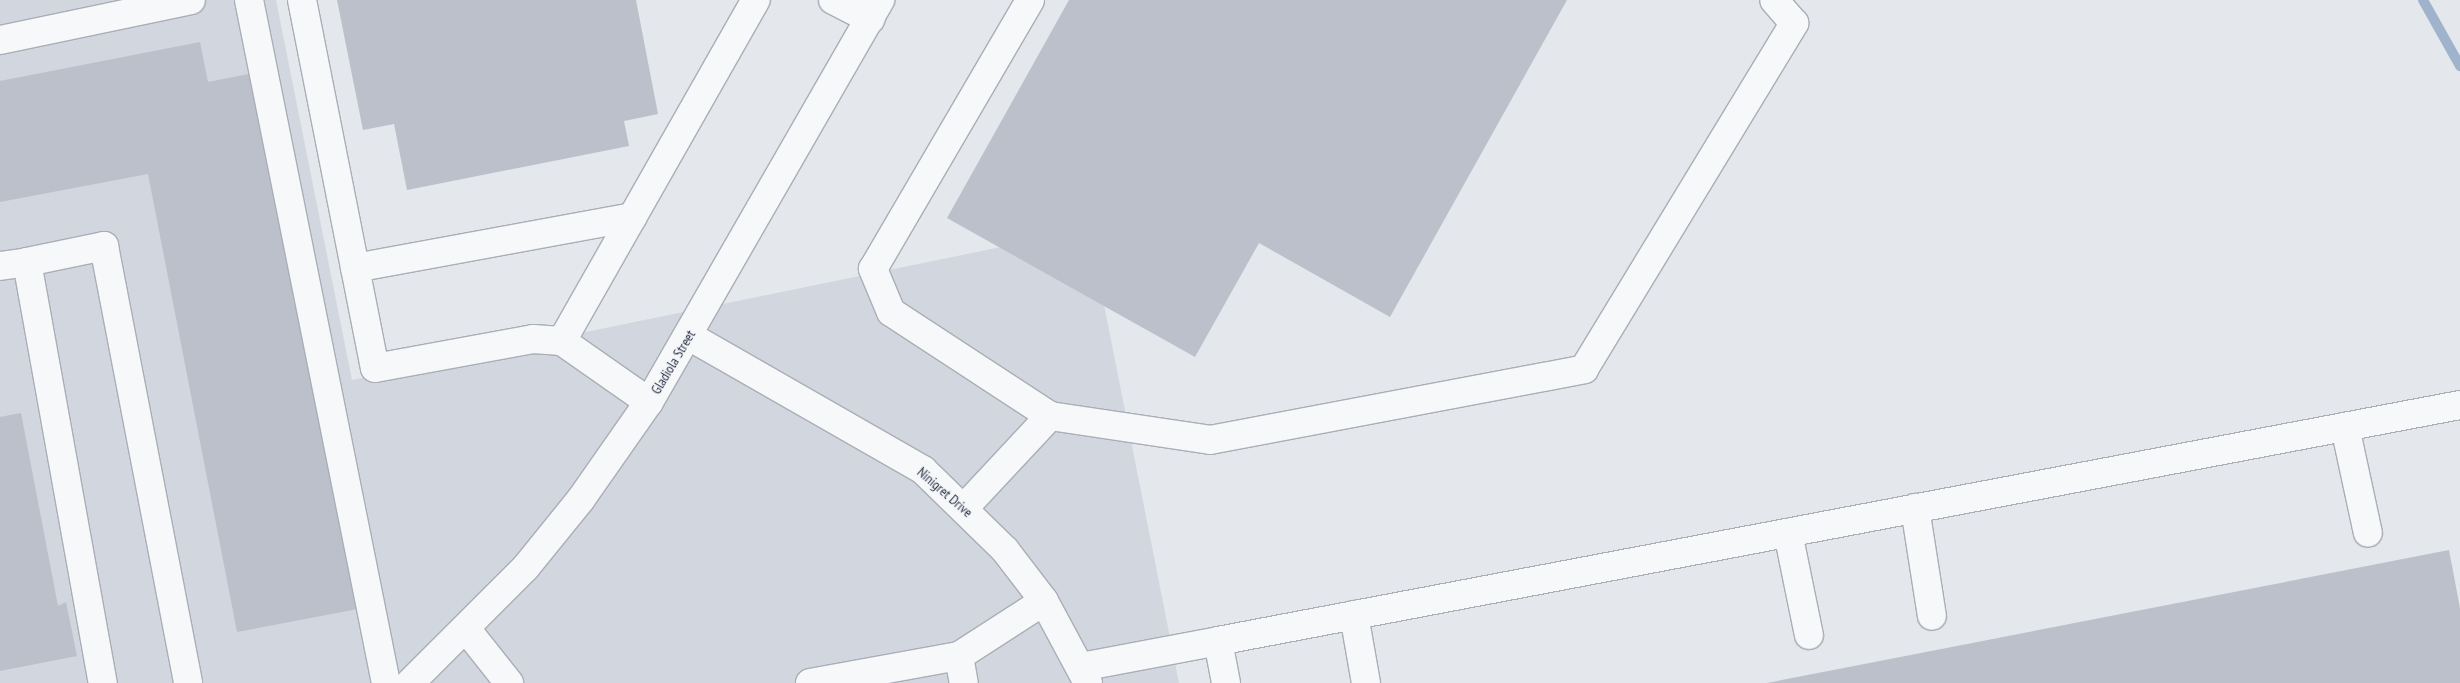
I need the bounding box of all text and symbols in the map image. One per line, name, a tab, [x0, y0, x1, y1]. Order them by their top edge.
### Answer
street label: Gladiola Street	[647, 327, 699, 397]
street label: Ninigret Drive	[914, 463, 976, 521]

